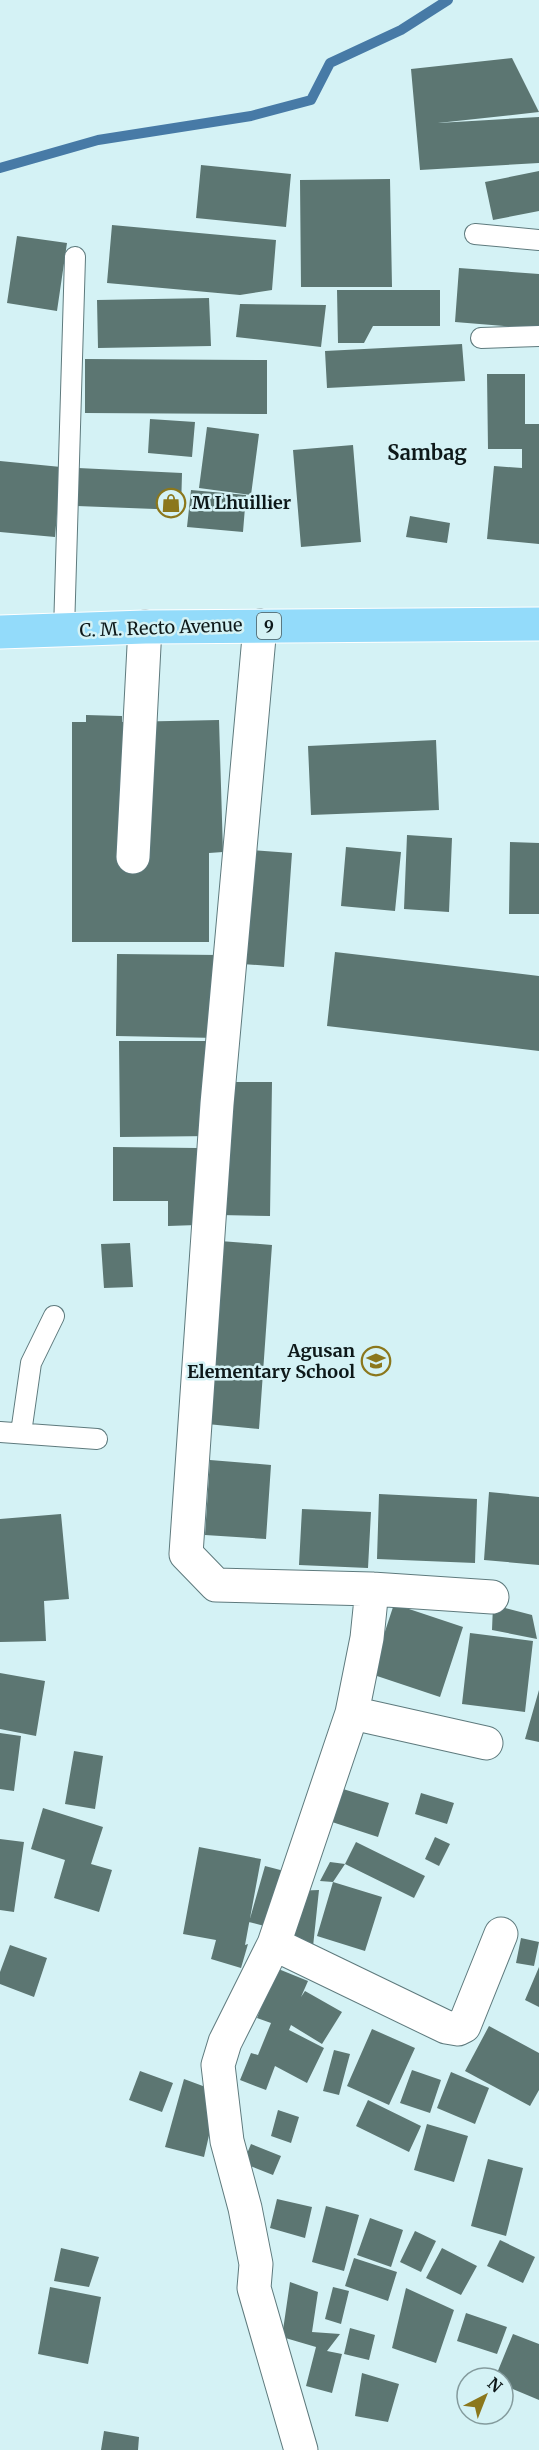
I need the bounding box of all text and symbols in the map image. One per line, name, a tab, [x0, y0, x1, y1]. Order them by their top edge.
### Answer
district label: Sambag	[387, 440, 467, 465]
shop icon: M Lhuillier	[155, 487, 187, 519]
place label: M Lhuillier	[192, 491, 291, 514]
street label: C. M. Recto Avenue	[79, 613, 243, 642]
road number: 9	[257, 613, 281, 639]
place label: Agusan Elementary School	[187, 1339, 355, 1383]
school or university icon: Agusan Elementary School	[360, 1345, 392, 1377]
north arrow	[455, 2366, 515, 2426]
text: N	[484, 2373, 507, 2397]

